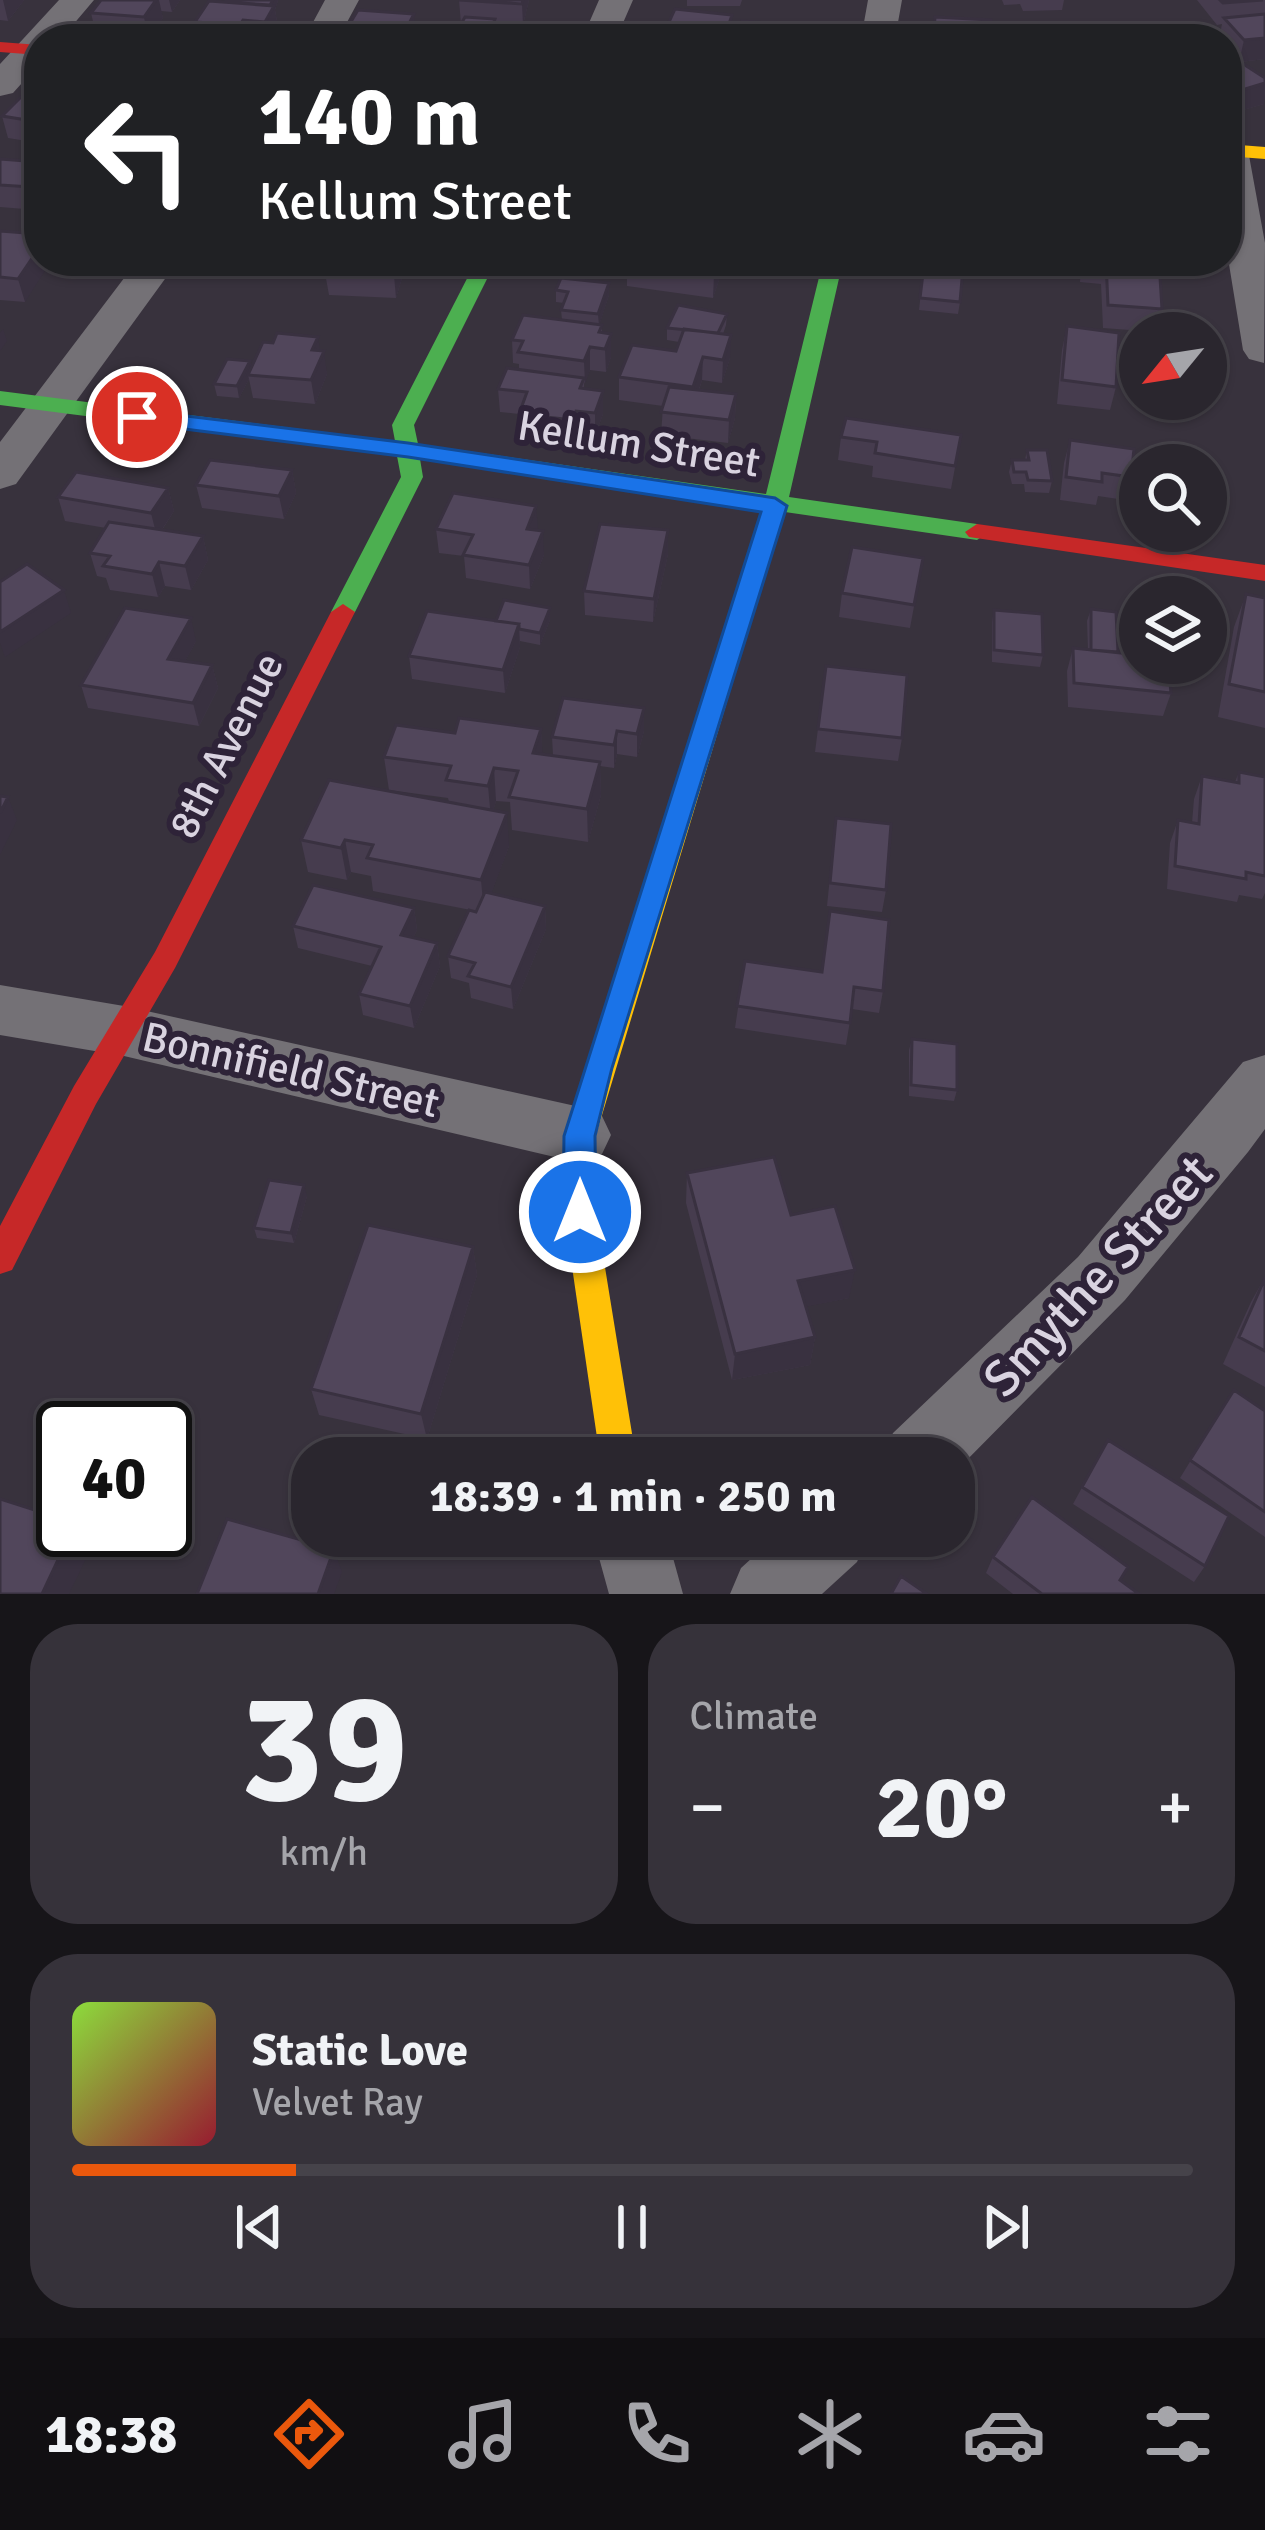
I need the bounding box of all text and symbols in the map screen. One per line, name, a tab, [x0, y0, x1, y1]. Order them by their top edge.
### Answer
text: 140 m	[258, 65, 480, 169]
icon: left	[60, 72, 216, 228]
text: Kellum Street	[258, 168, 572, 235]
north arrow	[1119, 312, 1227, 420]
map controls	[1119, 312, 1227, 684]
pin	[86, 366, 188, 468]
icon: arrive	[104, 384, 170, 450]
street label: Kellum Street	[514, 400, 763, 489]
button: search	[1119, 444, 1227, 552]
button: layers	[1119, 576, 1227, 684]
street label: 8th Avenue	[158, 645, 295, 847]
street label: Bonnifield Street	[137, 1012, 444, 1129]
street label: Smythe Street	[970, 1142, 1226, 1410]
position arrow	[517, 1149, 643, 1275]
speed limit sign: 40	[36, 1401, 192, 1557]
text: 18:39 · 1 min · 250 m	[429, 1469, 837, 1524]
text: 39	[240, 1653, 408, 1846]
text: Climate	[690, 1692, 818, 1740]
text: 20°	[875, 1752, 1008, 1863]
text: −	[690, 1767, 725, 1848]
text: +	[1157, 1767, 1193, 1848]
text: km/h	[280, 1828, 368, 1876]
text: Static Love	[252, 2023, 468, 2078]
text: Velvet Ray	[252, 2078, 423, 2126]
icon: previous	[226, 2194, 292, 2260]
icon: pause	[599, 2194, 665, 2260]
icon: next	[973, 2194, 1039, 2260]
icon: directions	[267, 2392, 351, 2476]
icon: music	[441, 2392, 525, 2476]
icon: phone	[615, 2392, 699, 2476]
icon: climate	[788, 2392, 872, 2476]
icon: car	[962, 2392, 1046, 2476]
icon: filters	[1136, 2392, 1220, 2476]
text: 18:38	[45, 2401, 177, 2468]

